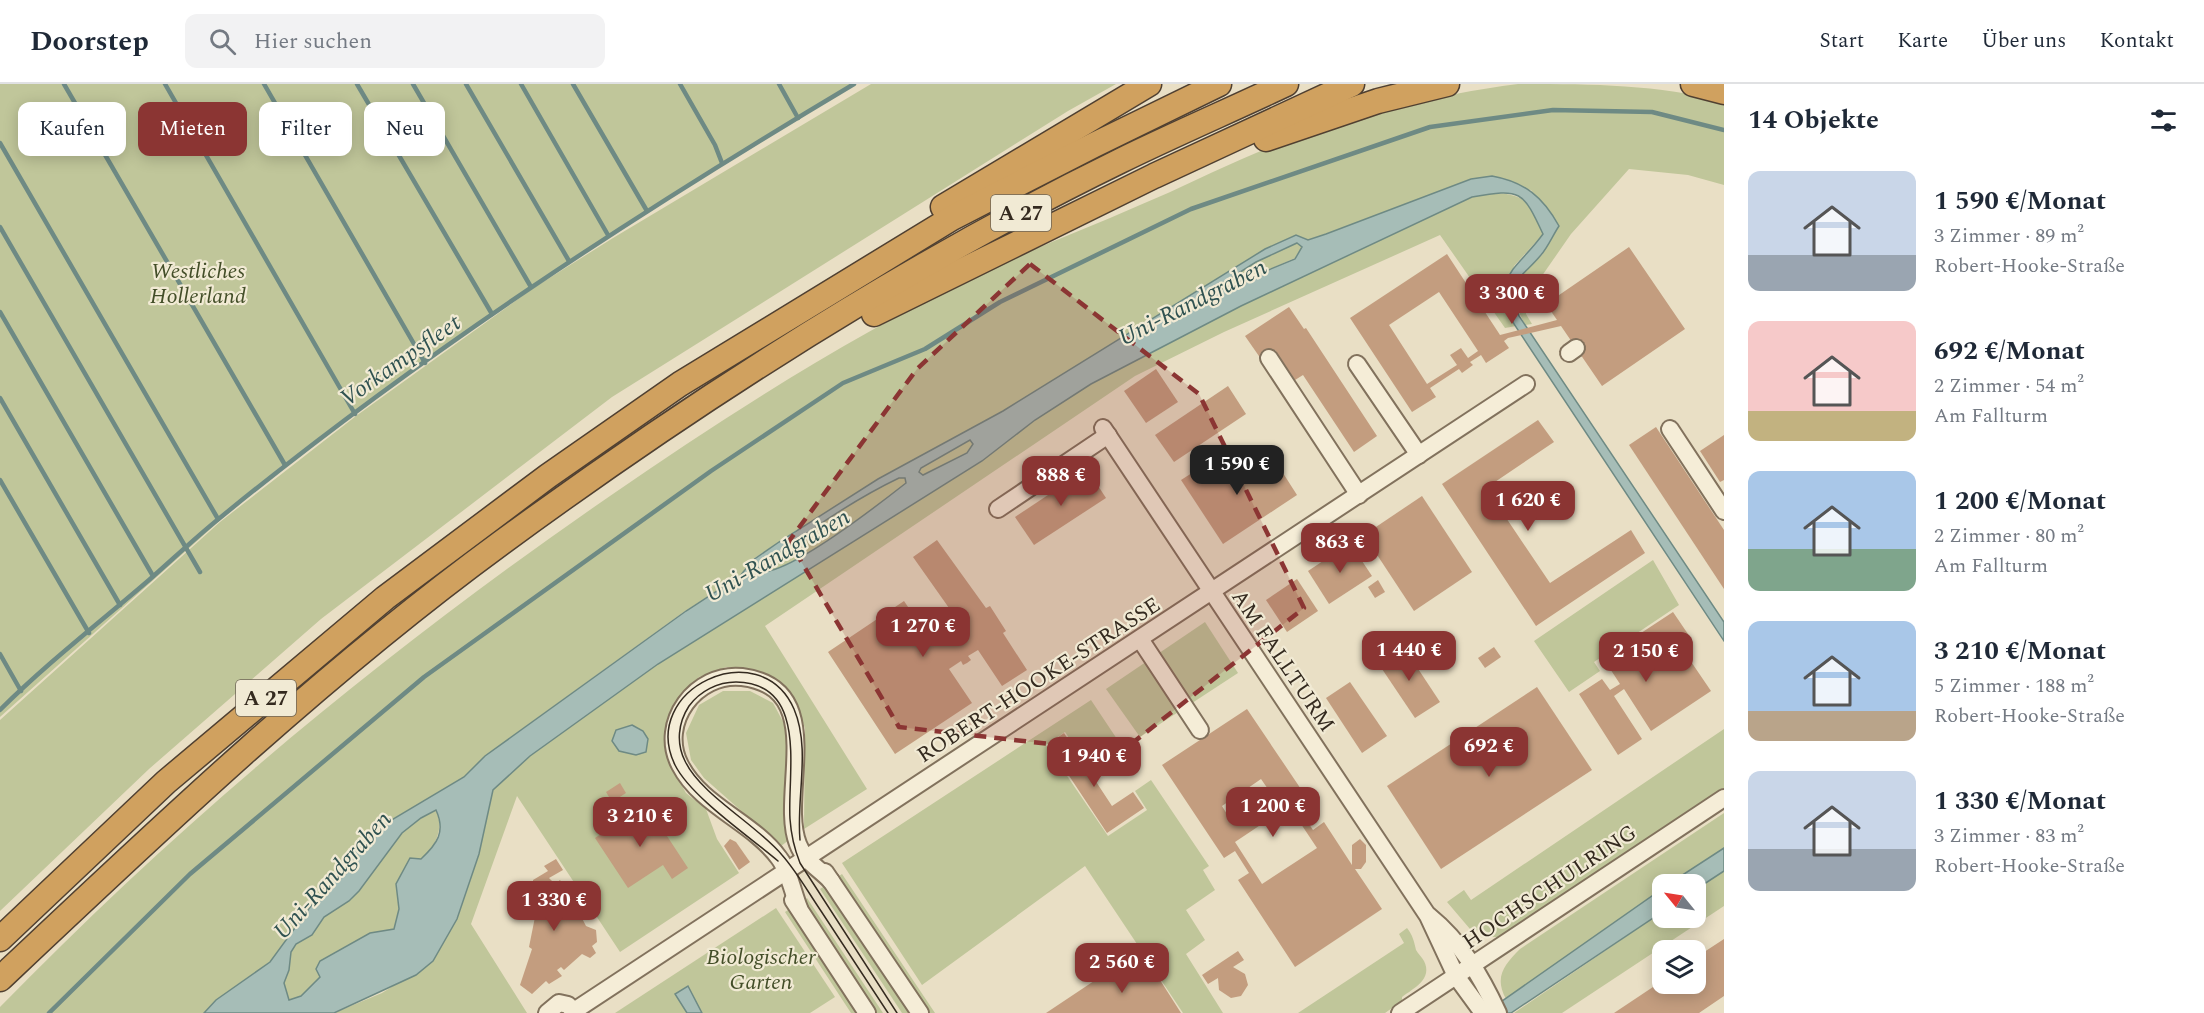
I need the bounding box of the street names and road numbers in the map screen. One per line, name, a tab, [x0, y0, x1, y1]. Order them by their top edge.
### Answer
road number: A 27	[991, 195, 1051, 231]
street label: AM FALLTURM	[1223, 583, 1343, 739]
street label: ROBERT-HOOKE-STRASSE	[910, 589, 1167, 772]
road number: A 27	[236, 680, 296, 716]
street label: HOCHSCHULRING	[1456, 816, 1644, 958]

